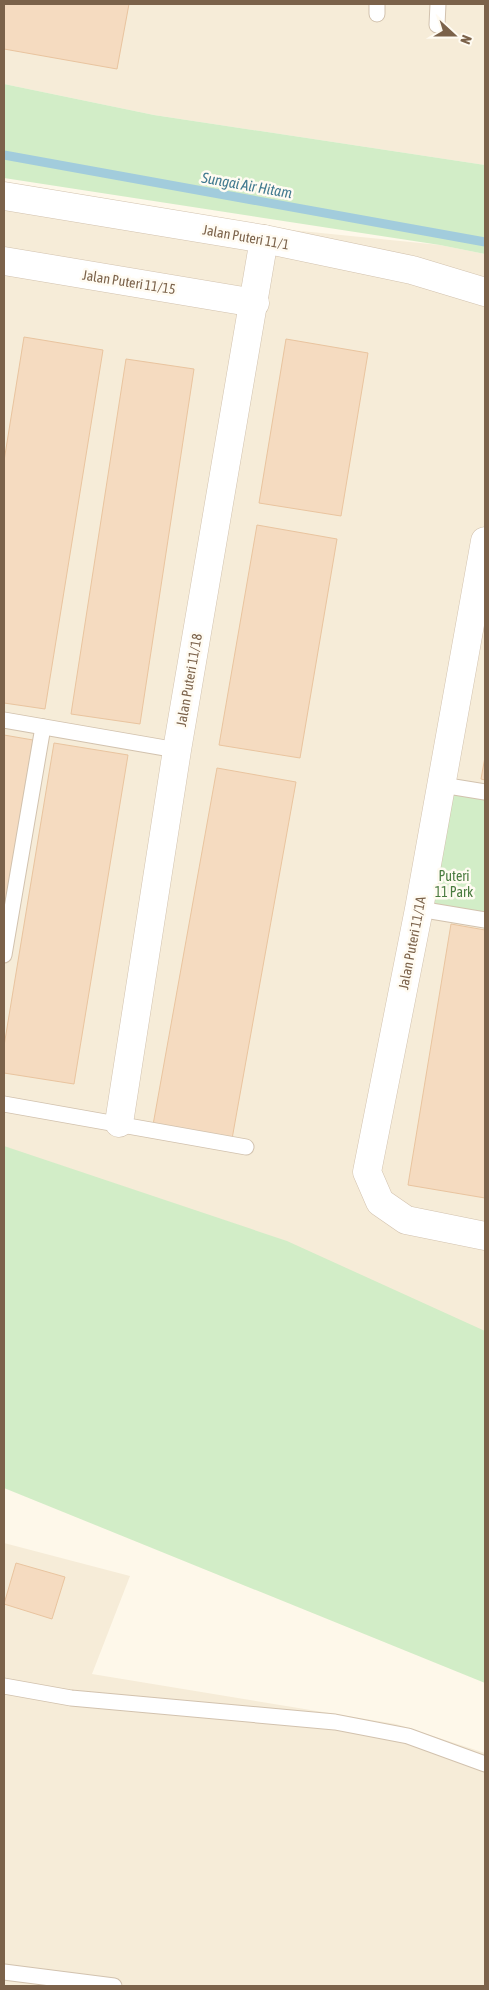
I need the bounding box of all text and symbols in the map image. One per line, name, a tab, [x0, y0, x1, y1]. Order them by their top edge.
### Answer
north arrow	[429, 10, 479, 60]
text: N	[457, 33, 475, 46]
water label: Sungai Air Hitam	[199, 169, 294, 201]
street label: Jalan Puteri 11/1	[202, 222, 290, 252]
street label: Jalan Puteri 11/15	[81, 267, 177, 297]
street label: Jalan Puteri 11/18	[173, 632, 205, 728]
park label: Puteri 11 Park	[435, 868, 473, 900]
street label: Jalan Puteri 11/1A	[395, 895, 429, 991]

